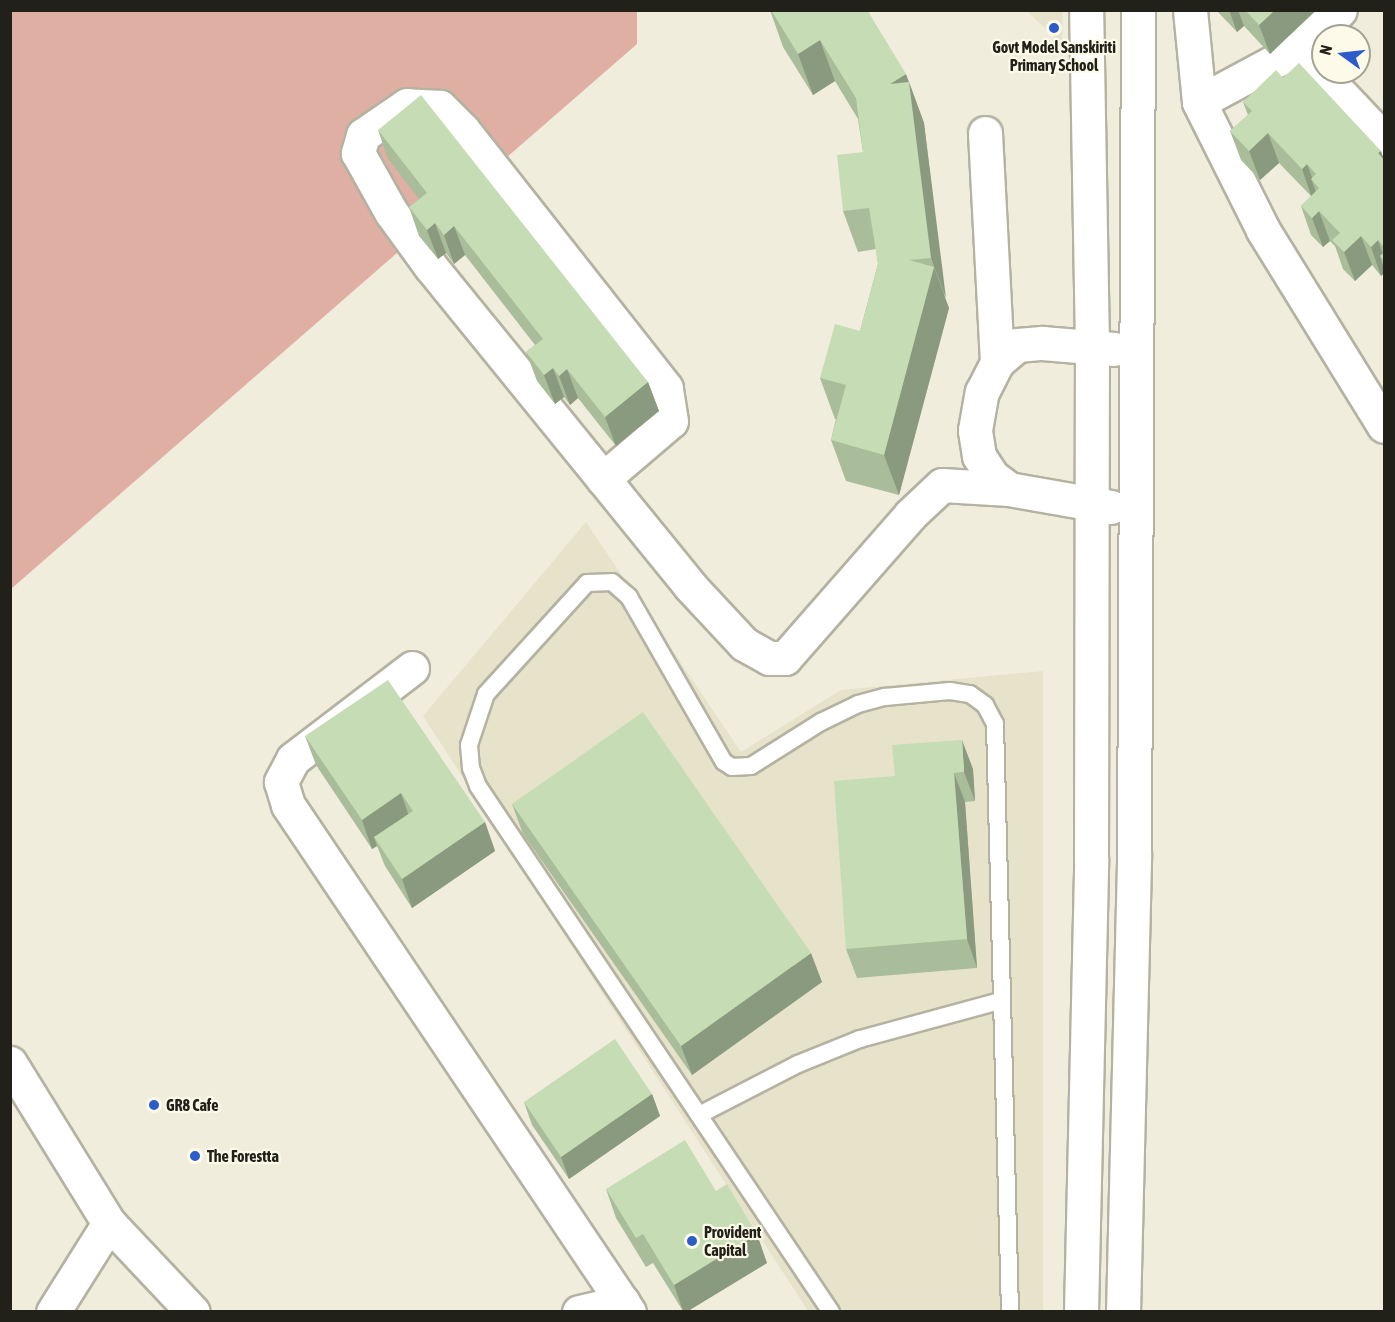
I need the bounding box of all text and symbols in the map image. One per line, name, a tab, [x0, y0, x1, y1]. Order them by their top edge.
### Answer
marker: Govt Model Sanskiriti Primary School	[1047, 21, 1061, 35]
north arrow	[1311, 24, 1371, 84]
place label: Govt Model Sanskiriti Primary School	[992, 37, 1116, 75]
text: N	[1316, 43, 1335, 57]
place label: GR8 Cafe	[166, 1095, 219, 1115]
marker: GR8 Cafe	[147, 1098, 161, 1112]
place label: The Forestta	[207, 1146, 279, 1166]
marker: The Forestta	[188, 1149, 202, 1163]
place label: Provident Capital	[704, 1222, 761, 1260]
marker: Provident Capital	[685, 1234, 699, 1248]

